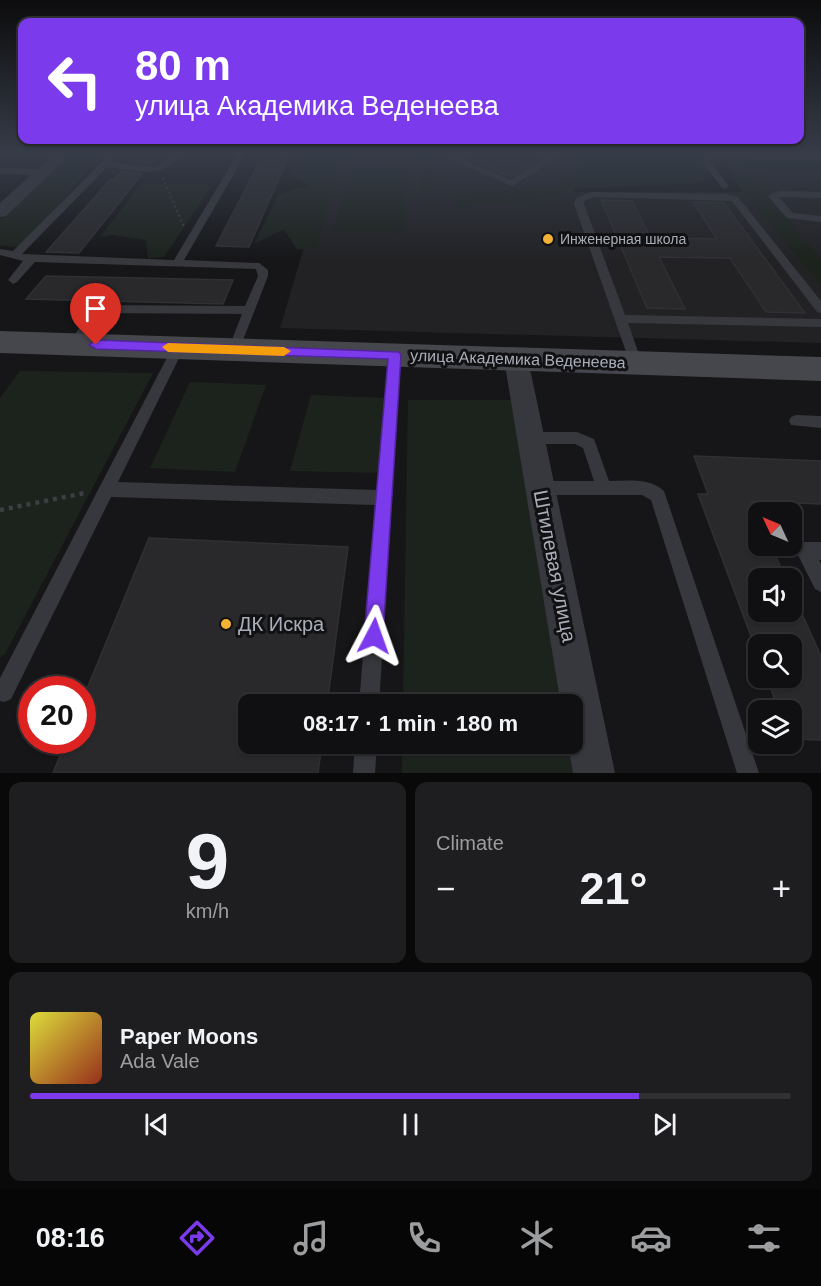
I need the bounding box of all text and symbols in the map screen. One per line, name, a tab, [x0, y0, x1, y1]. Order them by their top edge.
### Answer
icon: left	[36, 42, 114, 120]
text: 80 m	[135, 42, 231, 89]
text: улица Академика Веденеева	[135, 91, 499, 121]
place label: Инженерная школа	[560, 231, 686, 247]
marker: Инженерная школа	[541, 232, 555, 246]
pin	[70, 283, 121, 345]
icon: arrive	[79, 292, 112, 325]
street label: улица Академика Веденеева	[410, 347, 626, 371]
street label: Штилевая улица	[529, 488, 581, 645]
north arrow	[748, 502, 802, 556]
map controls	[748, 502, 802, 754]
button: sound	[748, 568, 802, 622]
position arrow	[342, 604, 406, 668]
place label: ДК Искра	[238, 613, 325, 635]
marker: ДК Искра	[219, 617, 233, 631]
button: search	[748, 634, 802, 688]
speed limit sign: 20	[18, 676, 96, 754]
button: layers	[748, 700, 802, 754]
text: 08:17 · 1 min · 180 m	[303, 711, 518, 736]
text: 9	[186, 817, 229, 905]
text: Climate	[436, 832, 504, 854]
text: 21°	[579, 863, 648, 914]
text: −	[436, 870, 455, 907]
text: +	[772, 870, 791, 907]
text: km/h	[186, 900, 229, 922]
text: Paper Moons	[120, 1024, 258, 1049]
text: Ada Vale	[120, 1050, 200, 1072]
icon: previous	[140, 1108, 173, 1141]
icon: pause	[394, 1108, 427, 1141]
icon: next	[648, 1108, 681, 1141]
icon: directions	[176, 1217, 218, 1259]
icon: music	[290, 1217, 332, 1259]
icon: phone	[403, 1217, 445, 1259]
icon: climate	[516, 1217, 558, 1259]
icon: car	[630, 1217, 672, 1259]
icon: filters	[743, 1217, 785, 1259]
text: 08:16	[36, 1223, 105, 1253]

